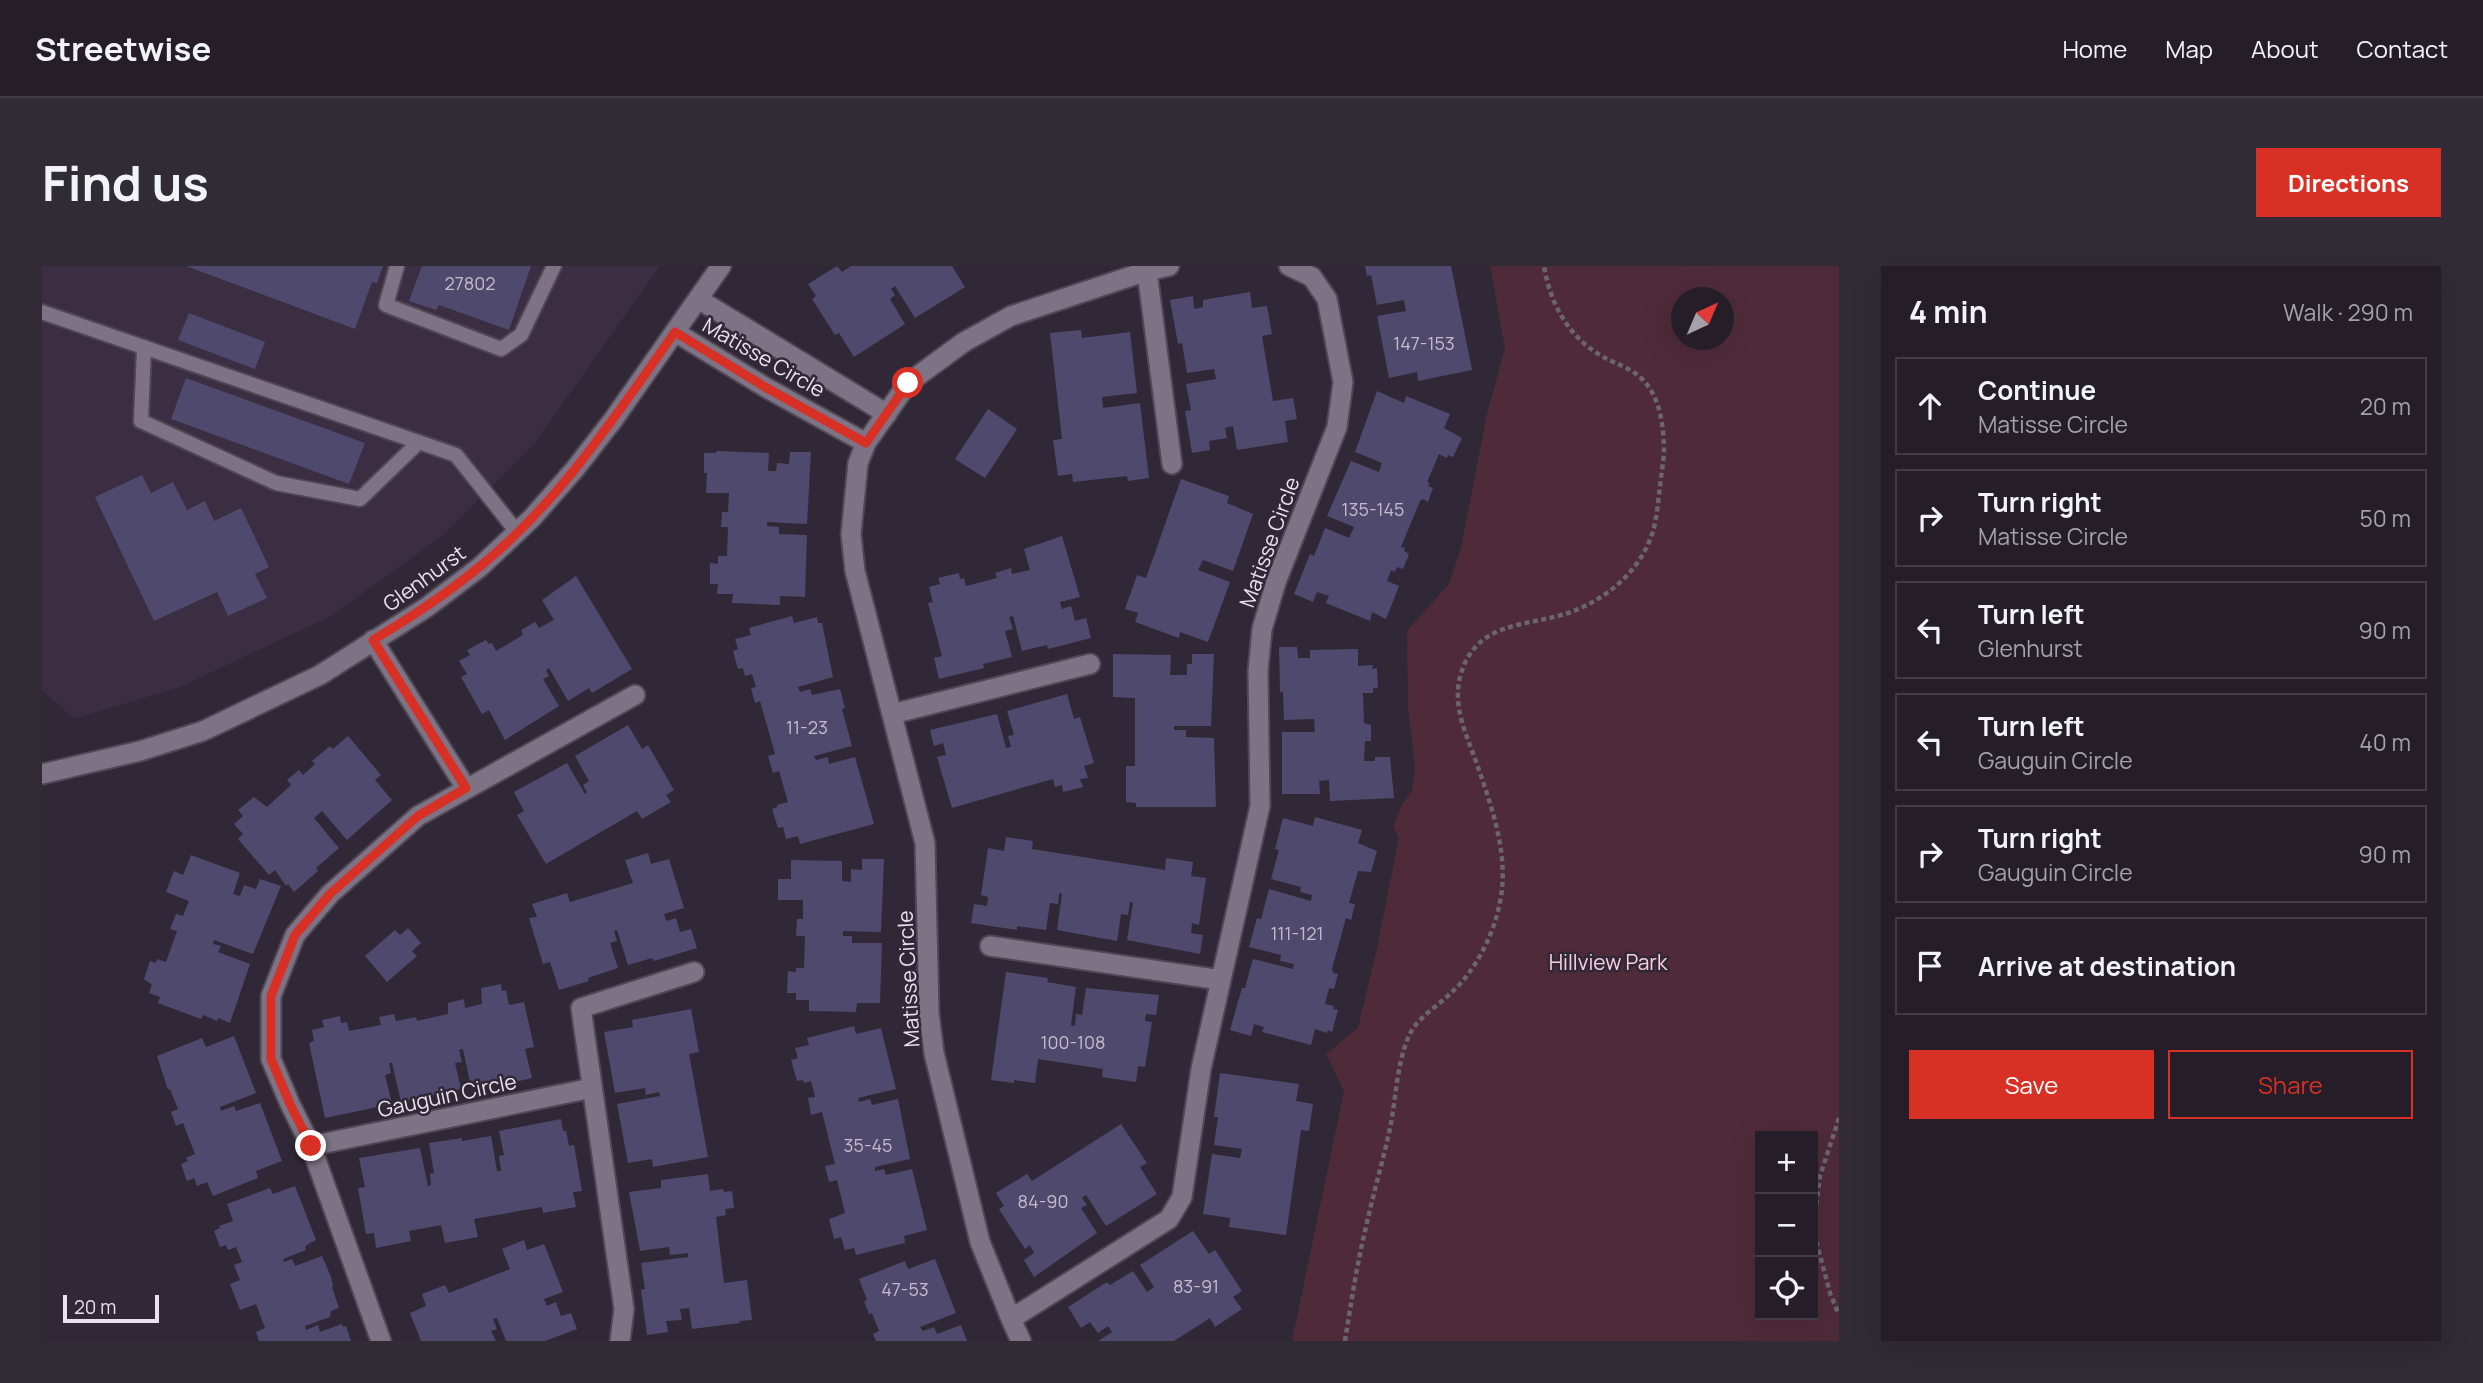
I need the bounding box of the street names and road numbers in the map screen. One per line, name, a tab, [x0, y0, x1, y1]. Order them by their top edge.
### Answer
street label: Matisse Circle	[698, 311, 830, 403]
street label: Matisse Circle	[1232, 473, 1306, 611]
street label: Glenhurst	[377, 539, 471, 617]
street label: Matisse Circle	[890, 910, 926, 1048]
street label: Gauguin Circle	[375, 1067, 519, 1123]

